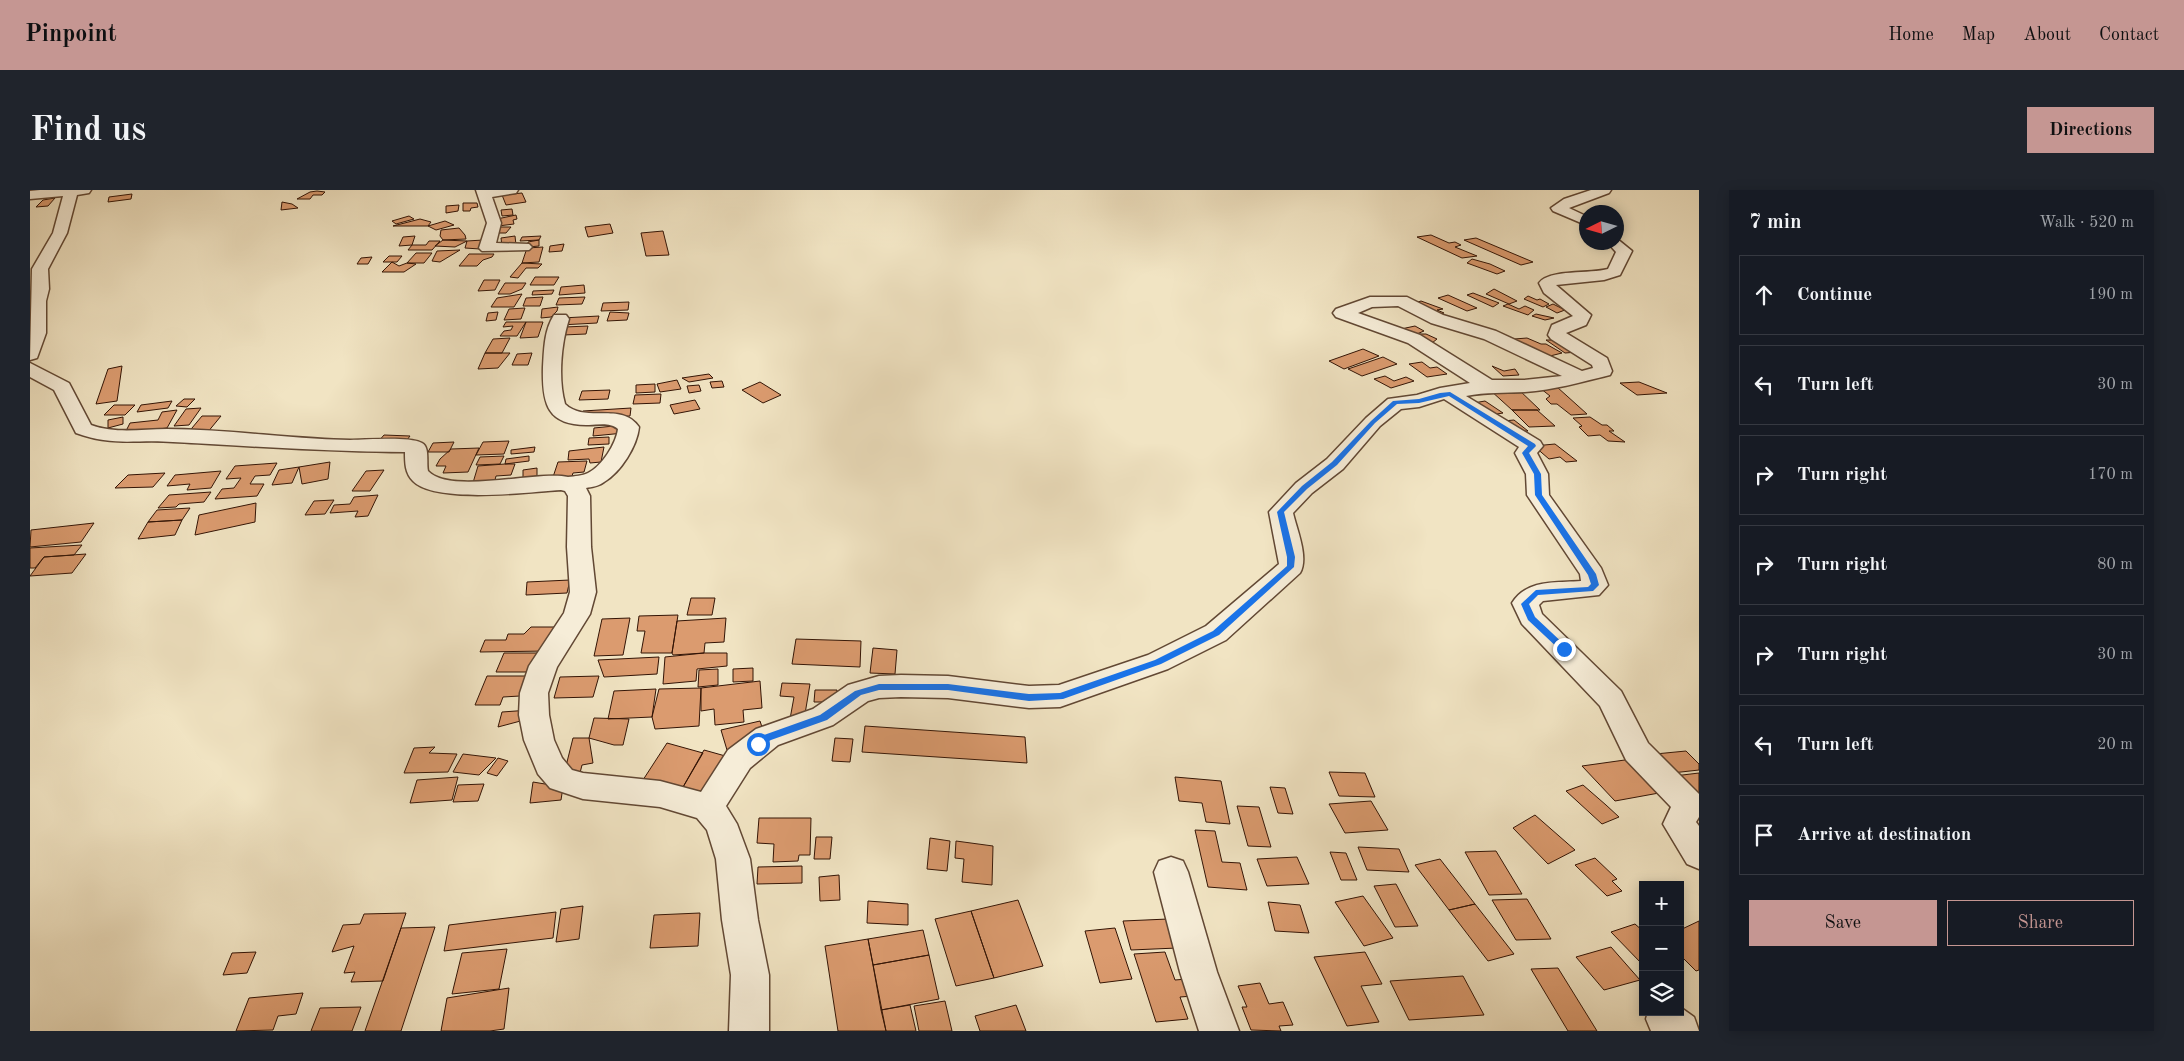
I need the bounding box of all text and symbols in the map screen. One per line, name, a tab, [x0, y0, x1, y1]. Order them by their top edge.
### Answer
text: Pinpoint	[25, 23, 117, 47]
text: Home	[1888, 26, 1934, 44]
text: Map	[1962, 26, 1995, 44]
text: About	[2023, 26, 2071, 44]
text: Contact	[2099, 26, 2159, 44]
button: Directions	[2027, 107, 2154, 153]
text: Find us	[30, 113, 146, 148]
north arrow	[1579, 205, 1624, 250]
text: 7 min	[1749, 212, 1802, 233]
text: Walk · 520 m	[2039, 215, 2134, 231]
icon: ahead	[1750, 281, 1778, 309]
text: Continue	[1797, 286, 1872, 305]
text: 190 m	[2088, 287, 2133, 303]
icon: left	[1750, 371, 1778, 399]
text: Turn left	[1797, 376, 1874, 395]
text: 30 m	[2097, 377, 2133, 393]
icon: right	[1750, 461, 1778, 489]
text: Turn right	[1797, 466, 1887, 485]
text: 170 m	[2088, 467, 2133, 483]
icon: right	[1750, 551, 1778, 579]
text: Turn right	[1797, 556, 1887, 575]
text: 80 m	[2097, 557, 2133, 573]
route end	[1553, 638, 1576, 661]
icon: right	[1750, 641, 1778, 669]
text: Turn right	[1797, 646, 1887, 665]
text: 30 m	[2097, 647, 2133, 663]
icon: left	[1750, 731, 1778, 759]
route start	[747, 733, 770, 756]
text: Turn left	[1797, 736, 1874, 755]
text: 20 m	[2097, 737, 2133, 753]
icon: arrive	[1750, 821, 1778, 849]
text: Arrive at destination	[1797, 826, 1971, 845]
map controls	[1639, 881, 1684, 1016]
button: +	[1639, 881, 1684, 926]
button: Save	[1749, 900, 1937, 946]
button: Share	[1947, 900, 2134, 946]
button: −	[1639, 926, 1684, 971]
button: layers	[1639, 971, 1684, 1016]

